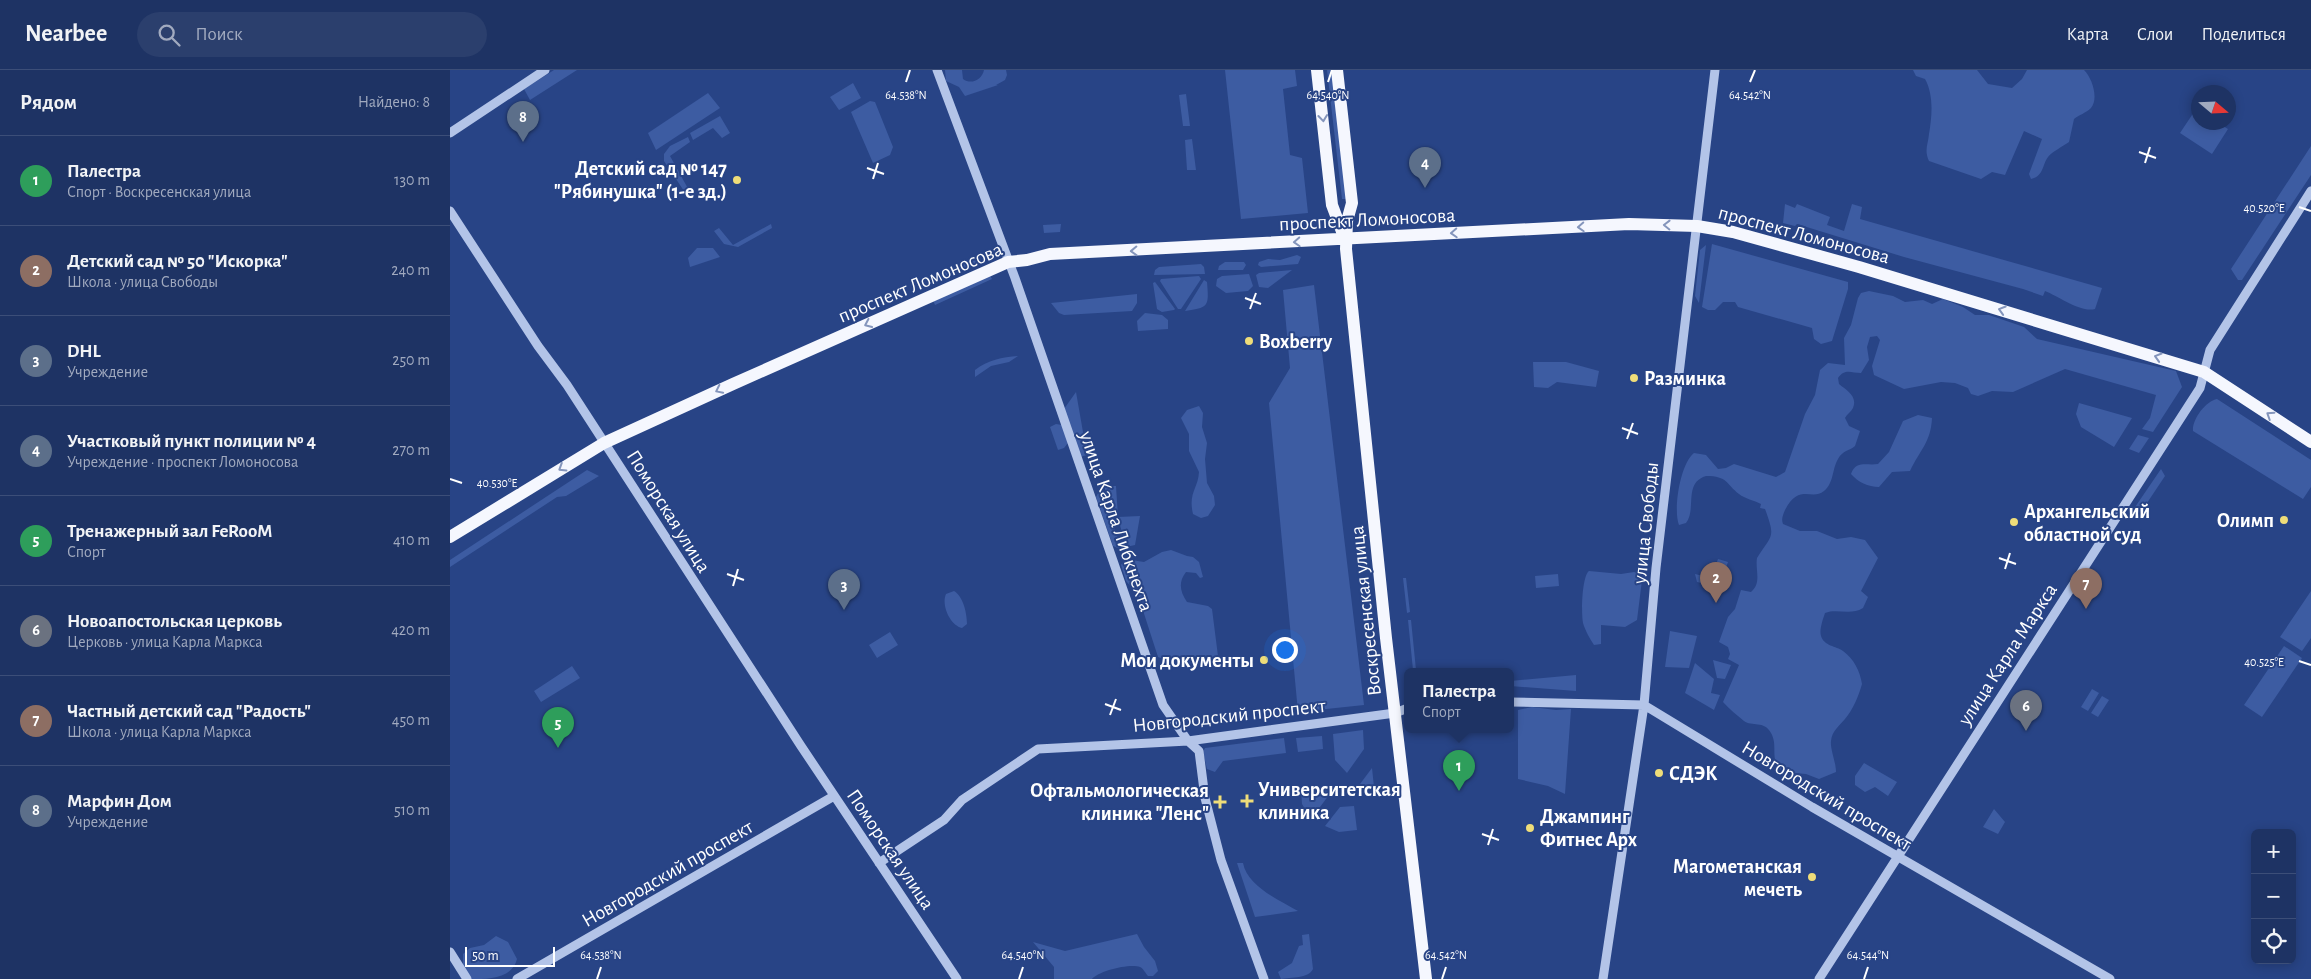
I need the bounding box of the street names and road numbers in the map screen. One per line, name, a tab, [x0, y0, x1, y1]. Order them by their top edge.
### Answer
street label: проспект Ломоносова	[1716, 202, 1892, 267]
street label: проспект Ломоносова	[1278, 205, 1456, 235]
street label: проспект Ломоносова	[835, 239, 1006, 327]
street label: улица Карла Либкнехта	[1075, 428, 1156, 614]
street label: Поморская улица	[622, 447, 714, 576]
street label: улица Свободы	[1630, 461, 1662, 586]
street label: Воскресенская улица	[1347, 525, 1385, 697]
street label: улица Карла Маркса	[1954, 580, 2061, 730]
street label: Новгородский проспект	[1132, 696, 1327, 736]
street label: Новгородский проспект	[1738, 737, 1915, 855]
street label: Поморская улица	[843, 786, 938, 913]
street label: Новгородский проспект	[579, 816, 757, 931]

